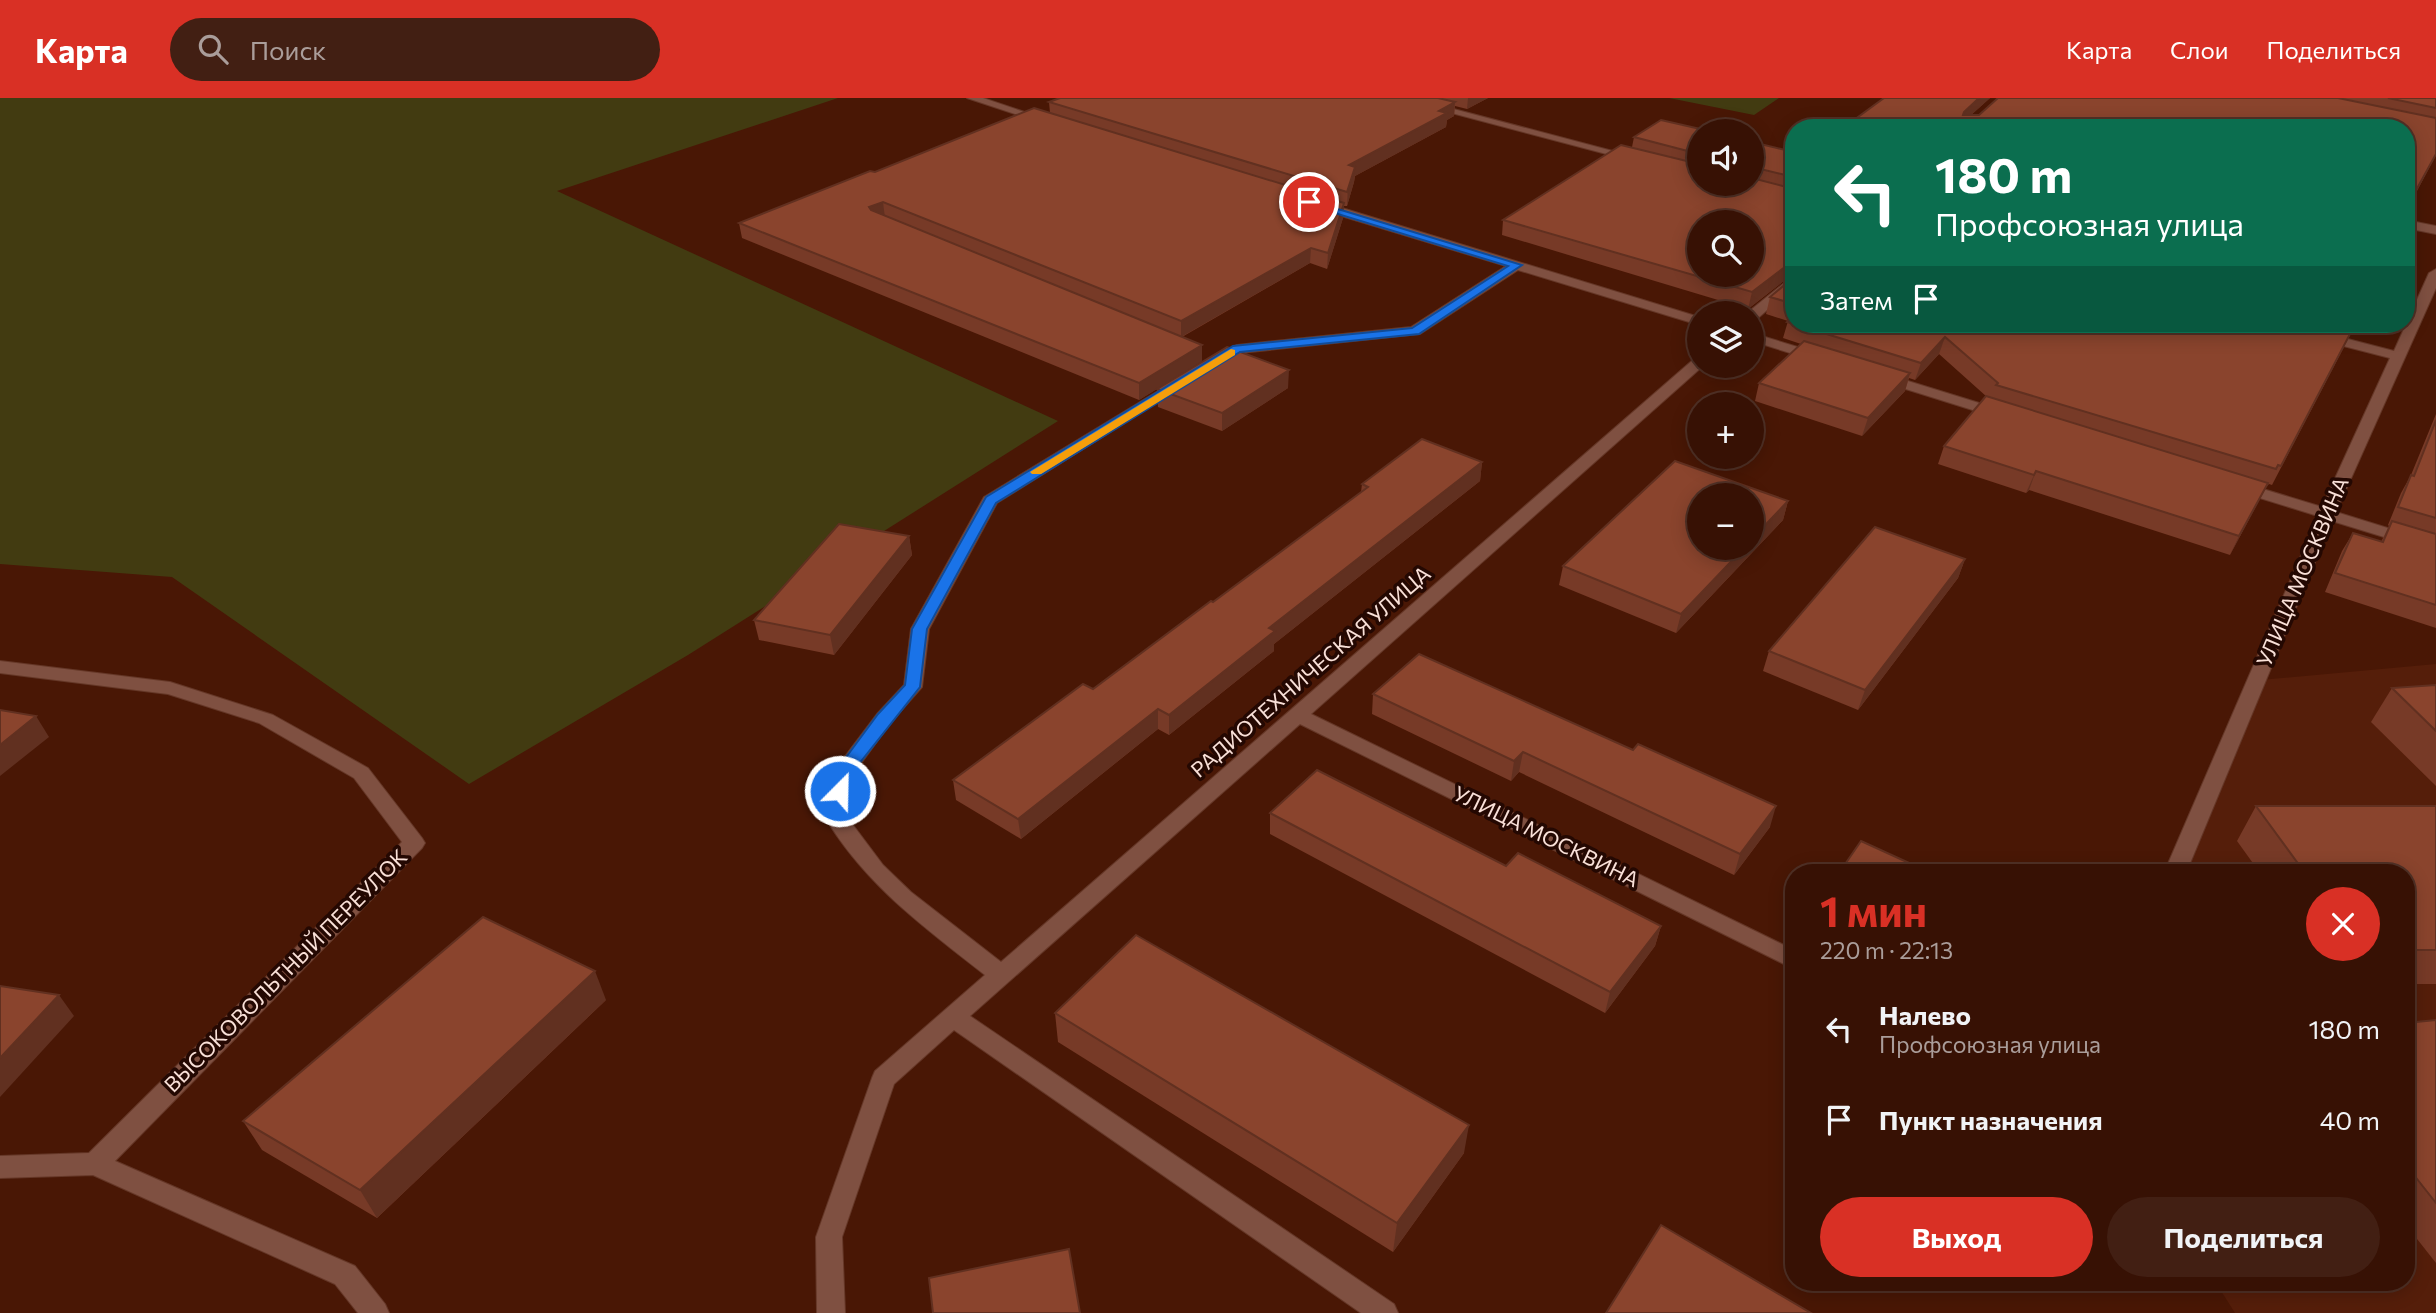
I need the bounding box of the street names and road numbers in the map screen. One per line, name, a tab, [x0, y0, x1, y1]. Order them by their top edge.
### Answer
street label: УЛИЦА МОСКВИНА	[2250, 473, 2353, 670]
street label: РАДИОТЕХНИЧЕСКАЯ УЛИЦА	[1185, 560, 1435, 782]
street label: УЛИЦА МОСКВИНА	[1450, 780, 1644, 891]
street label: ВЫСОКОВОЛЬТНЫЙ ПЕРЕУЛОК	[158, 843, 412, 1097]

